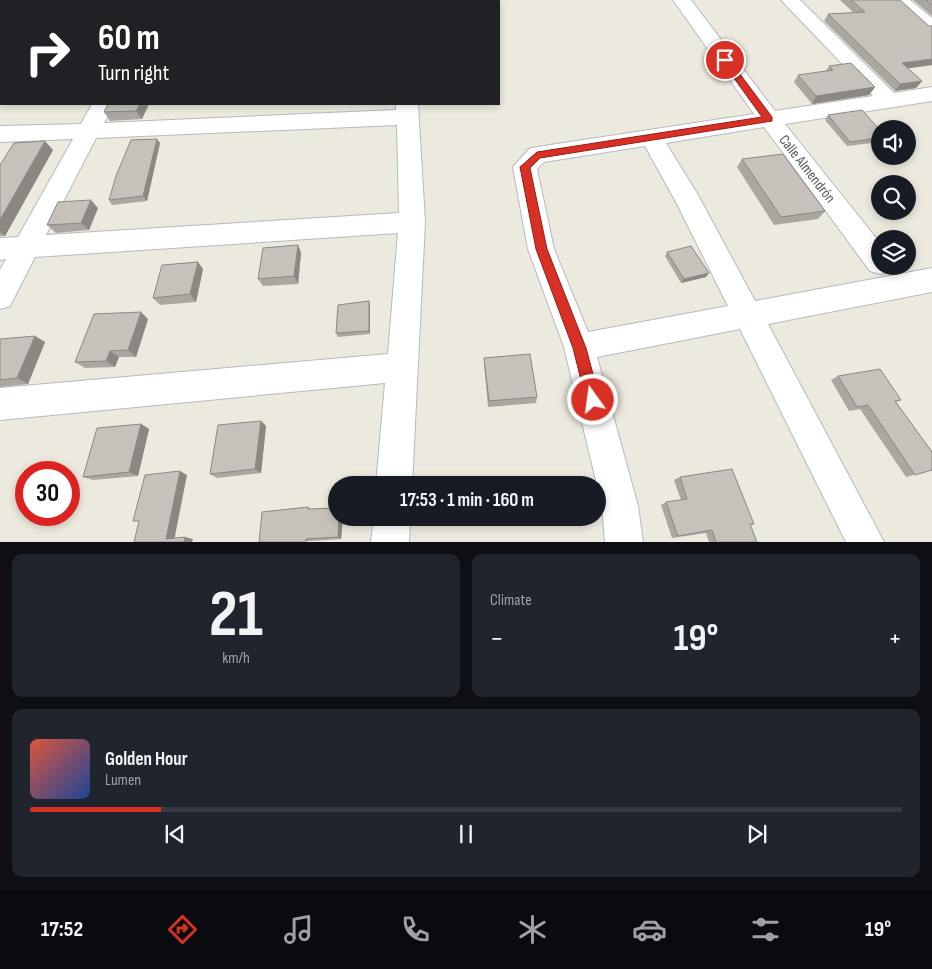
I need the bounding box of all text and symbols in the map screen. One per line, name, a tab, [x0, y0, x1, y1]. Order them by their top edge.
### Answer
text: 60 m	[98, 17, 160, 60]
icon: right	[15, 20, 80, 85]
pin	[704, 39, 746, 81]
icon: arrive	[711, 46, 739, 74]
text: Turn right	[98, 60, 169, 87]
map controls	[871, 120, 916, 275]
button: sound	[871, 120, 916, 165]
street label: Calle Almendrón	[775, 131, 839, 207]
button: search	[871, 175, 916, 220]
button: layers	[871, 230, 916, 275]
position arrow	[566, 373, 618, 425]
speed limit sign: 30	[15, 461, 80, 526]
text: 17:53 · 1 min · 160 m	[400, 489, 534, 512]
text: 21	[209, 577, 263, 655]
text: Climate	[490, 591, 532, 610]
text: 19°	[674, 616, 718, 661]
text: −	[490, 622, 504, 655]
text: +	[888, 622, 902, 655]
text: km/h	[222, 649, 250, 668]
text: Golden Hour	[105, 748, 188, 771]
text: Lumen	[105, 771, 141, 790]
icon: previous	[161, 820, 189, 848]
icon: pause	[452, 820, 480, 848]
icon: next	[743, 820, 771, 848]
icon: directions	[165, 912, 200, 947]
icon: music	[281, 912, 316, 947]
icon: phone	[398, 912, 433, 947]
icon: climate	[515, 912, 550, 947]
icon: car	[632, 912, 667, 947]
icon: filters	[748, 912, 783, 947]
text: 17:52	[41, 916, 83, 943]
text: 19°	[865, 916, 891, 943]

